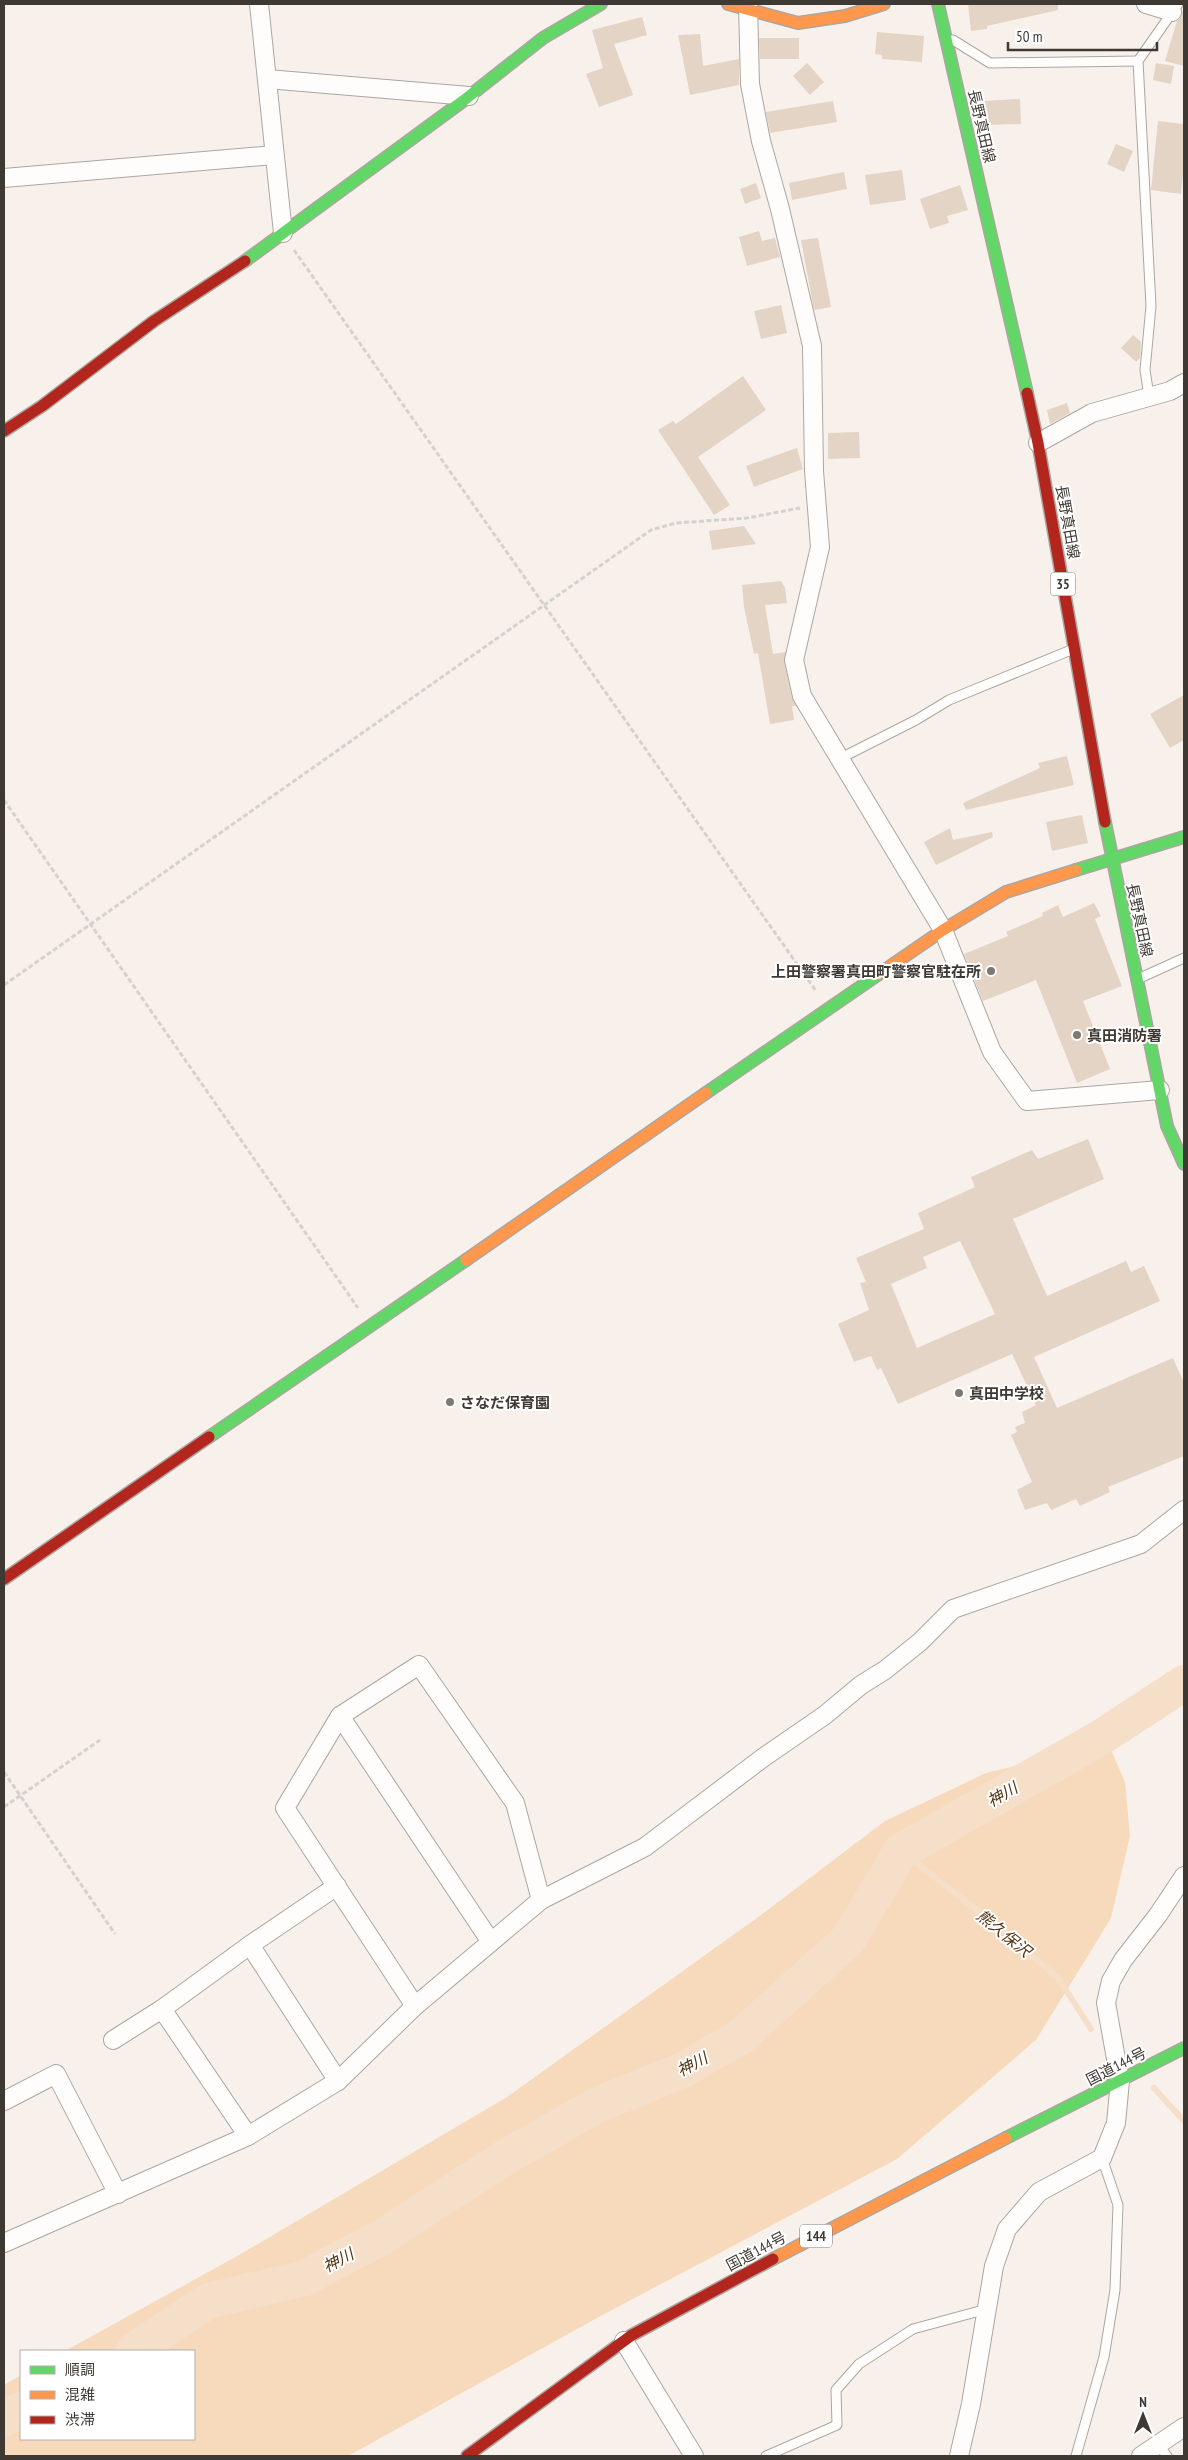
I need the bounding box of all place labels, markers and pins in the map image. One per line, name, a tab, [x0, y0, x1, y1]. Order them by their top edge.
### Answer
place label: 上田警察署真田町警察官駐在所	[771, 962, 981, 981]
marker: 上田警察署真田町警察官駐在所	[985, 965, 997, 977]
place label: 真田消防署	[1087, 1026, 1162, 1045]
marker: 真田消防署	[1071, 1029, 1083, 1041]
place label: 真田中学校	[969, 1384, 1044, 1403]
marker: 真田中学校	[953, 1387, 965, 1399]
place label: さなだ保育園	[460, 1393, 550, 1412]
marker: さなだ保育園	[444, 1396, 456, 1408]

